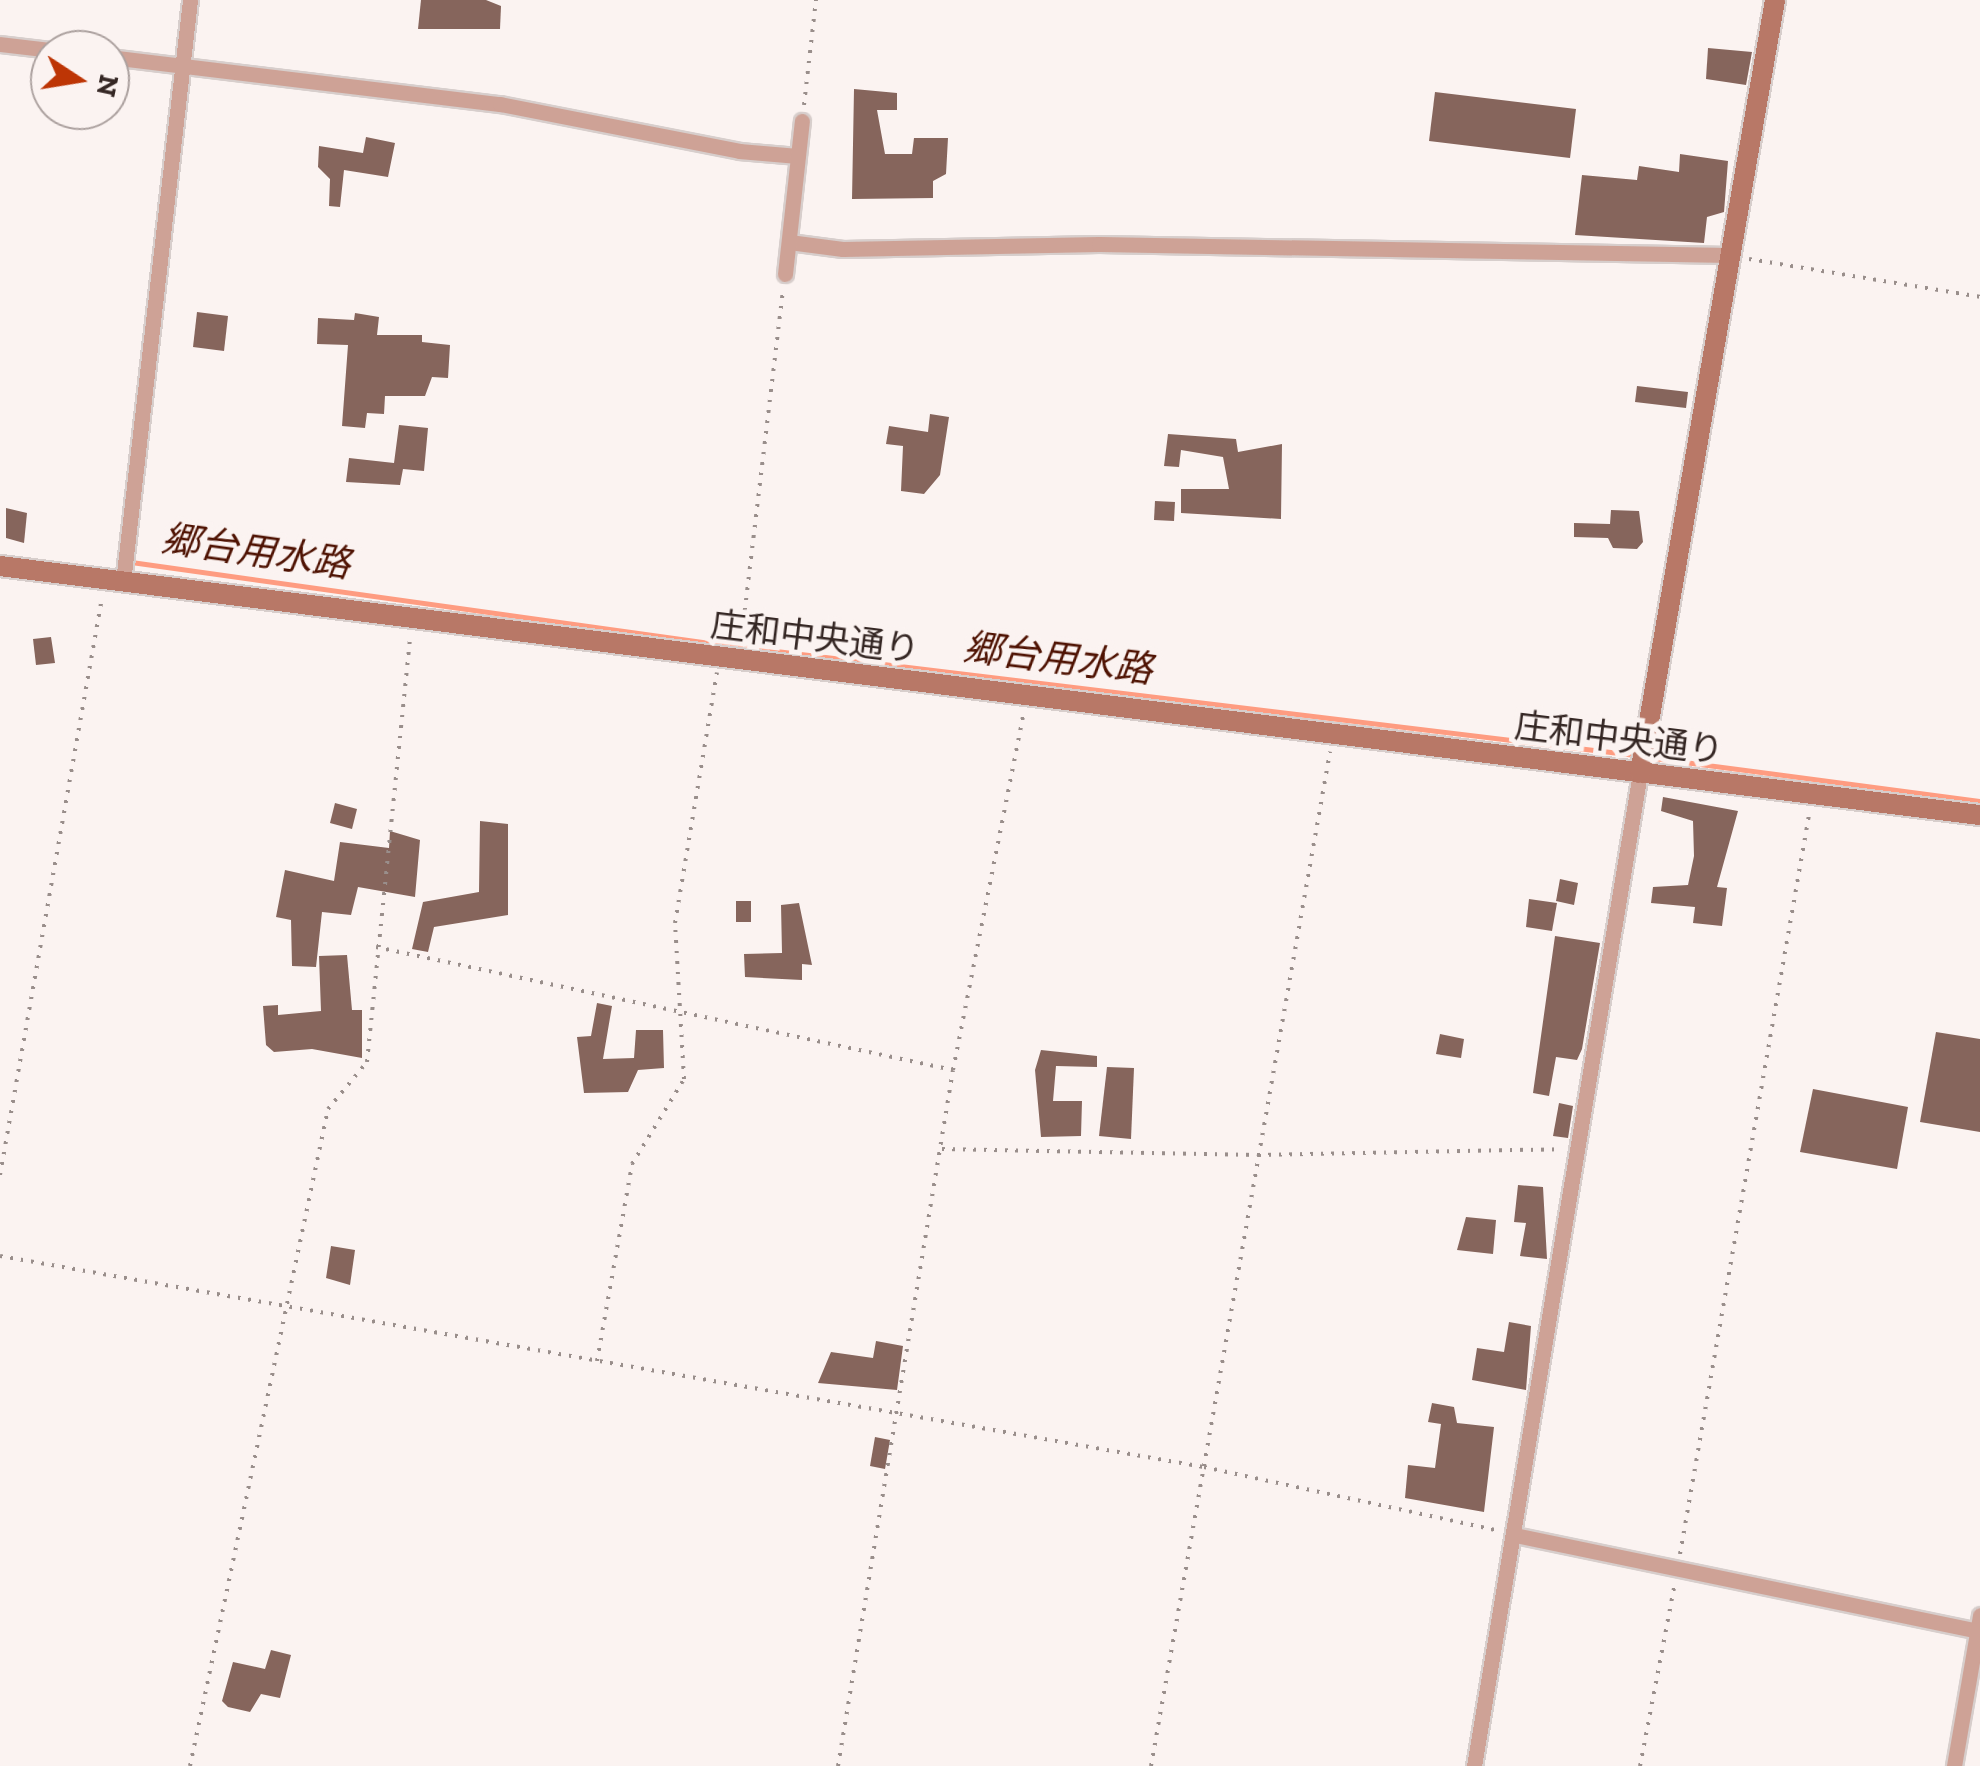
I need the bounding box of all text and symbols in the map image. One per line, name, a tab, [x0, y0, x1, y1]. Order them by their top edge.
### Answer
north arrow	[30, 30, 130, 130]
text: N	[90, 72, 126, 100]
water label: 郷台用水路	[159, 516, 353, 588]
street label: 庄和中央通り	[708, 603, 922, 671]
water label: 郷台用水路	[961, 625, 1155, 693]
street label: 庄和中央通り	[1512, 704, 1726, 772]

